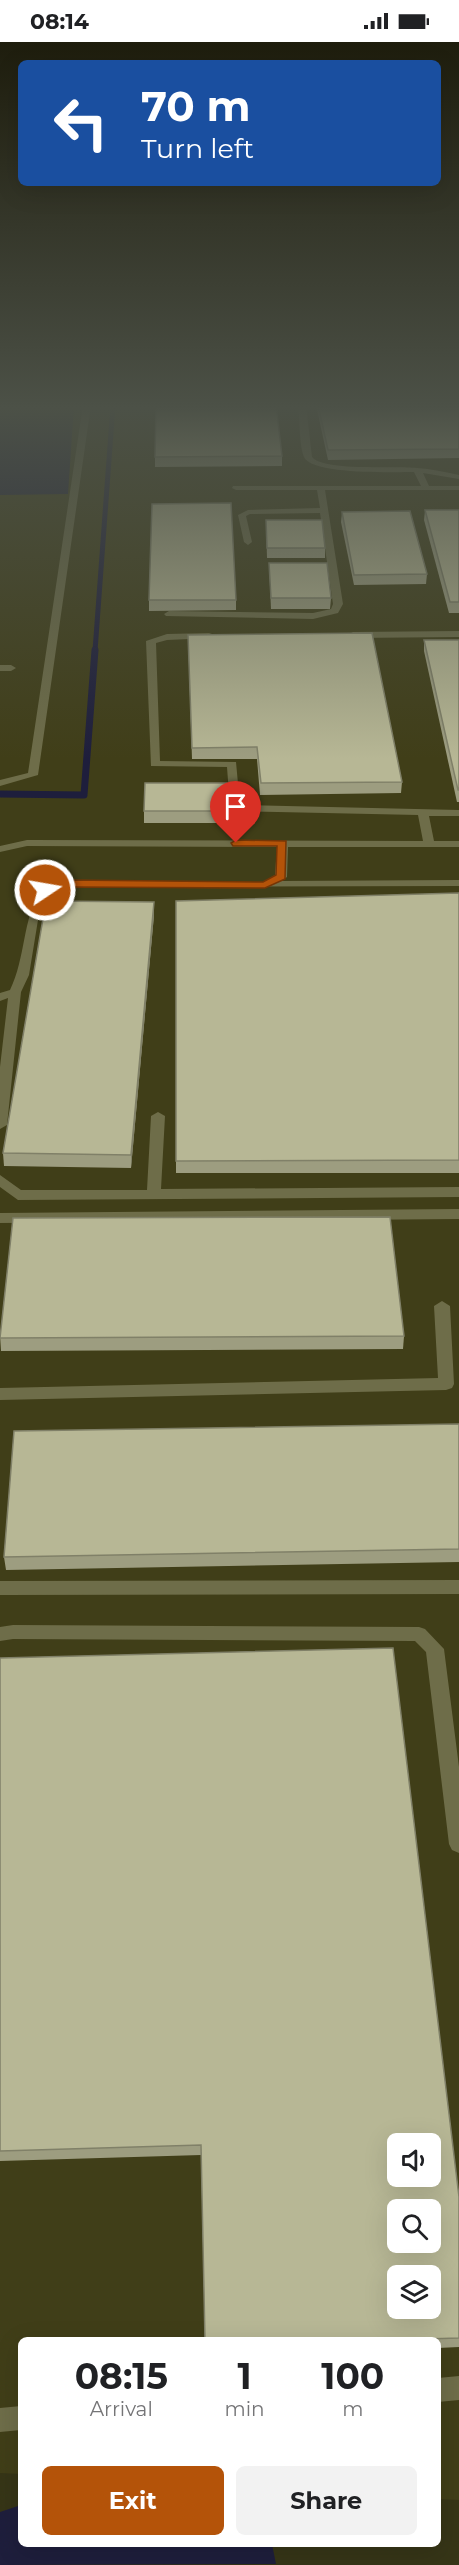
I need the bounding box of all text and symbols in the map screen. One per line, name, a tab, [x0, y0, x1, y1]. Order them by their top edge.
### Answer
text: 08:14	[30, 8, 89, 35]
text: 70 m	[141, 80, 251, 132]
icon: left	[42, 84, 120, 162]
text: Turn left	[141, 132, 254, 165]
pin	[210, 781, 261, 843]
icon: arrive	[219, 790, 252, 823]
position arrow	[13, 858, 77, 922]
map controls	[387, 2133, 441, 2319]
button: sound	[387, 2133, 441, 2187]
button: search	[387, 2199, 441, 2253]
button: layers	[387, 2265, 441, 2319]
text: 08:15	[75, 2354, 168, 2398]
text: 1	[238, 2354, 252, 2398]
text: 100	[321, 2354, 384, 2398]
text: Arrival	[90, 2397, 153, 2421]
text: min	[225, 2397, 265, 2421]
text: m	[342, 2397, 363, 2421]
button: Exit	[42, 2466, 224, 2535]
button: Share	[236, 2466, 417, 2535]

